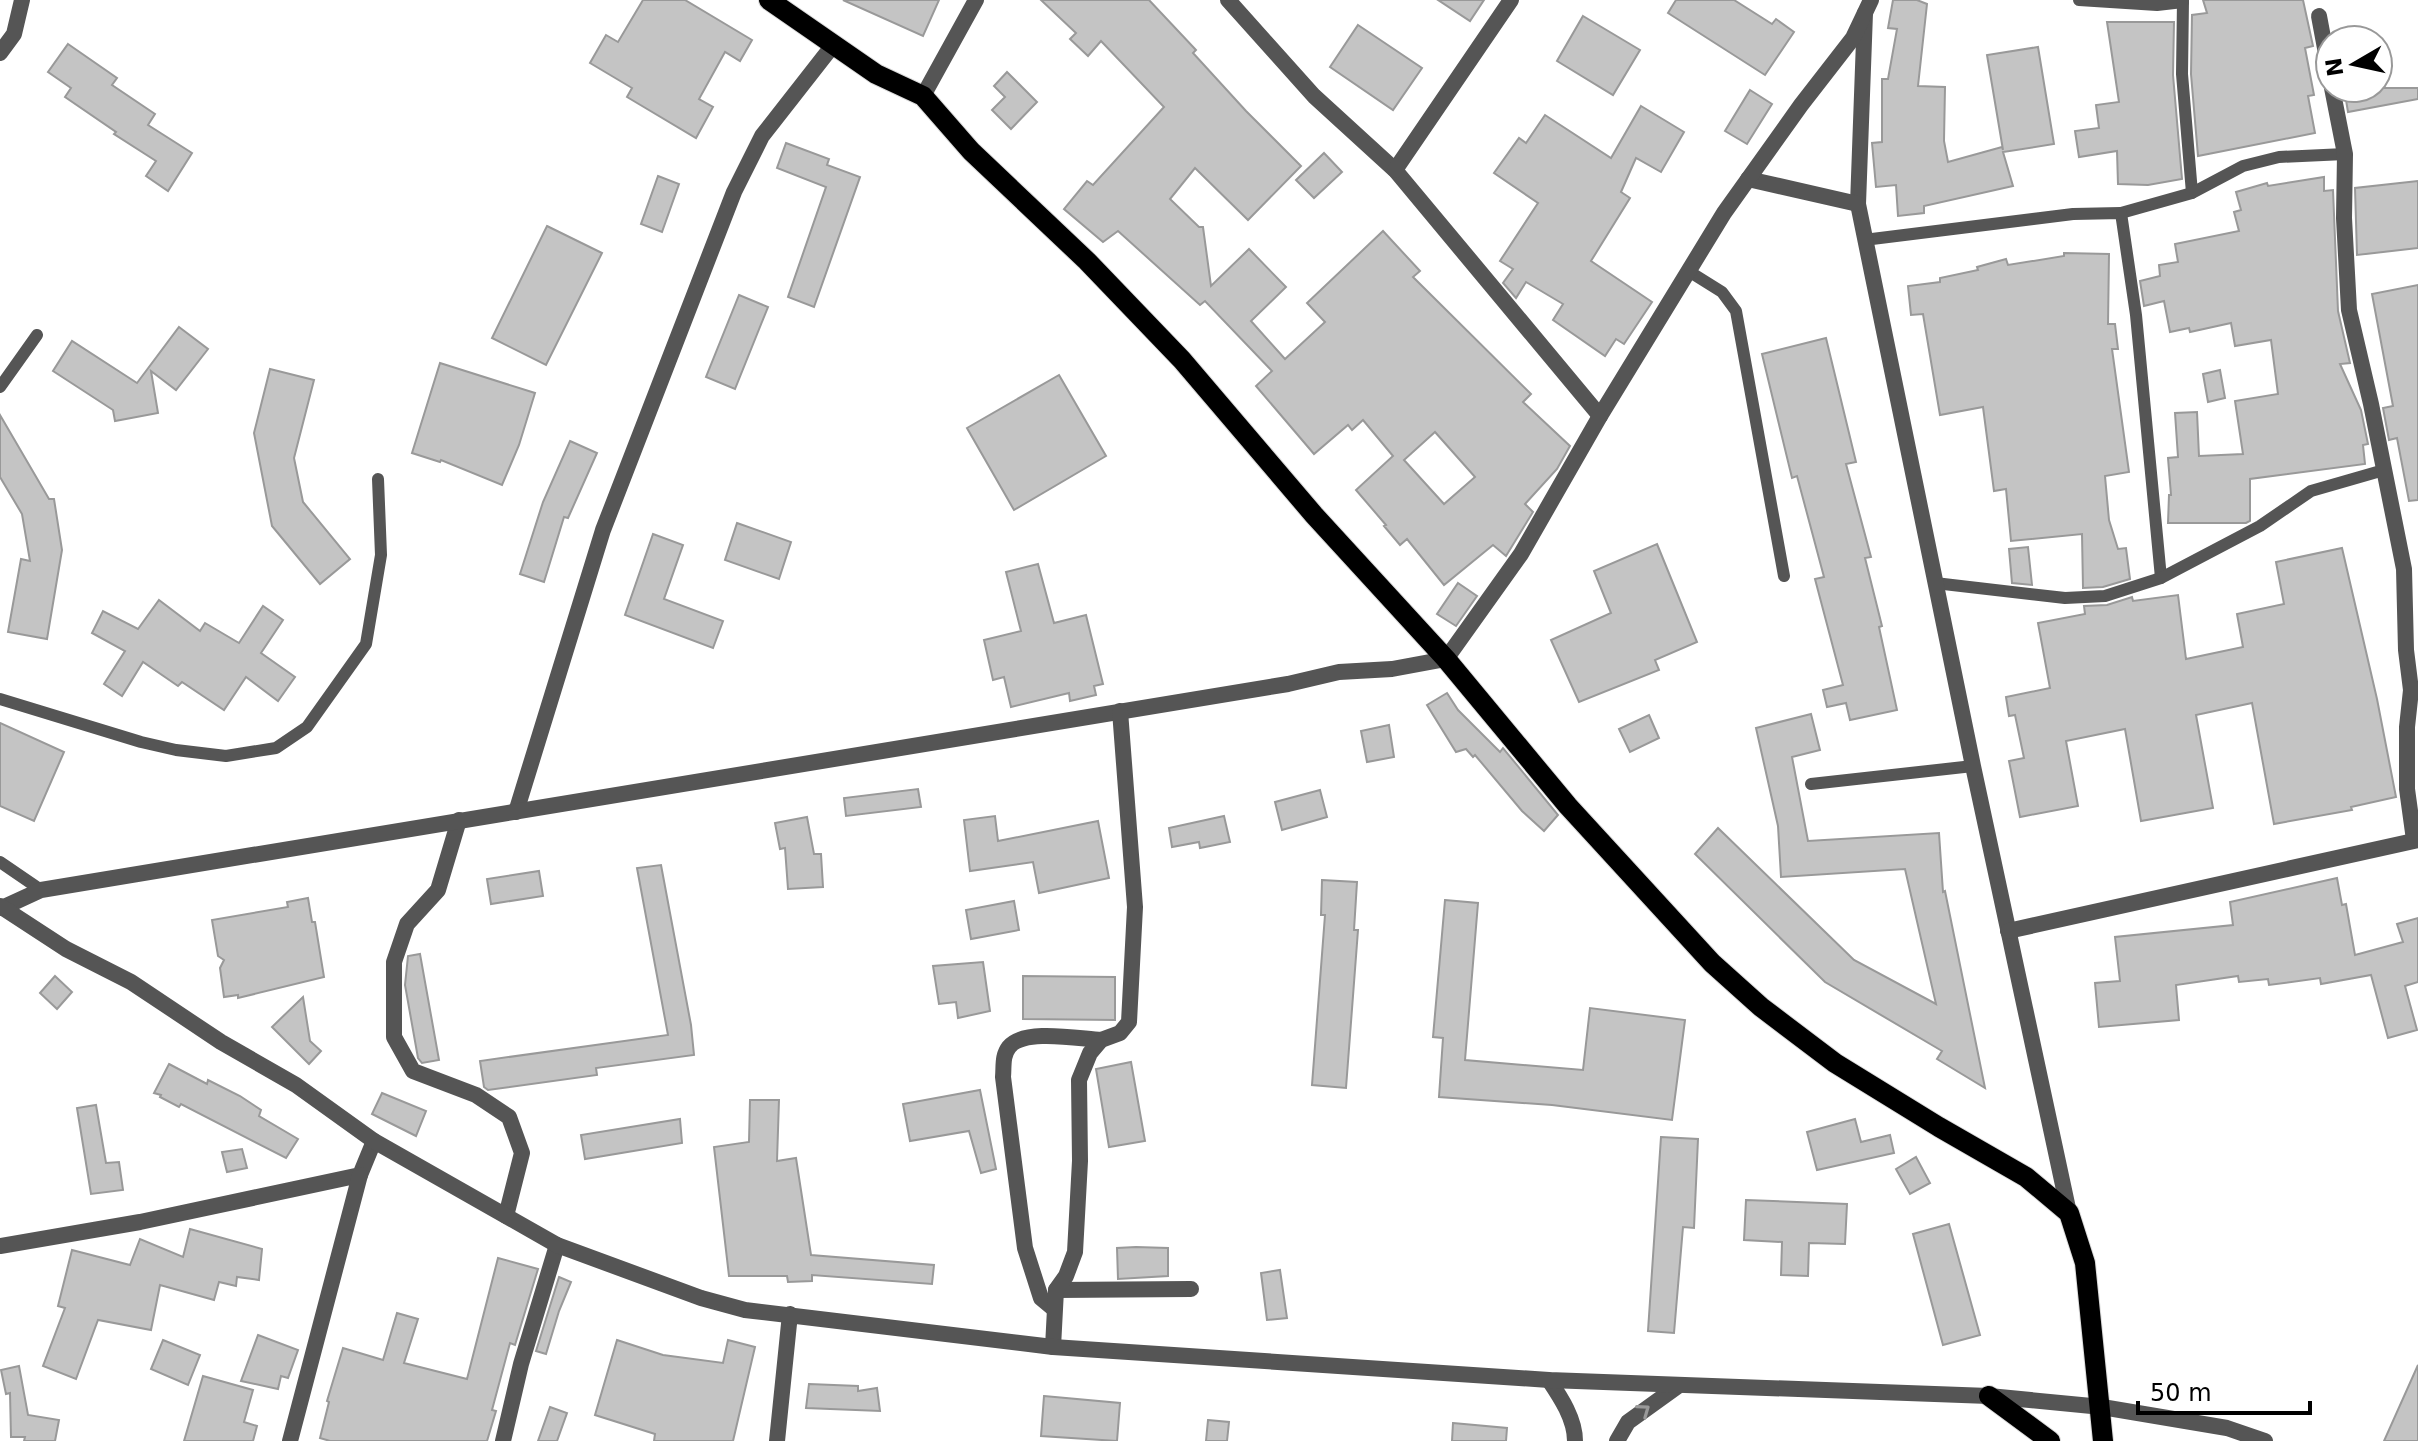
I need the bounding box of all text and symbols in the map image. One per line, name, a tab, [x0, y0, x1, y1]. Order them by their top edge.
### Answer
north arrow	[2314, 24, 2394, 104]
text: N	[2321, 56, 2349, 78]
scale bar	[2138, 1365, 2310, 1415]
text: 50 m	[2150, 1379, 2212, 1407]
one-way arrow	[1636, 1405, 1650, 1420]

